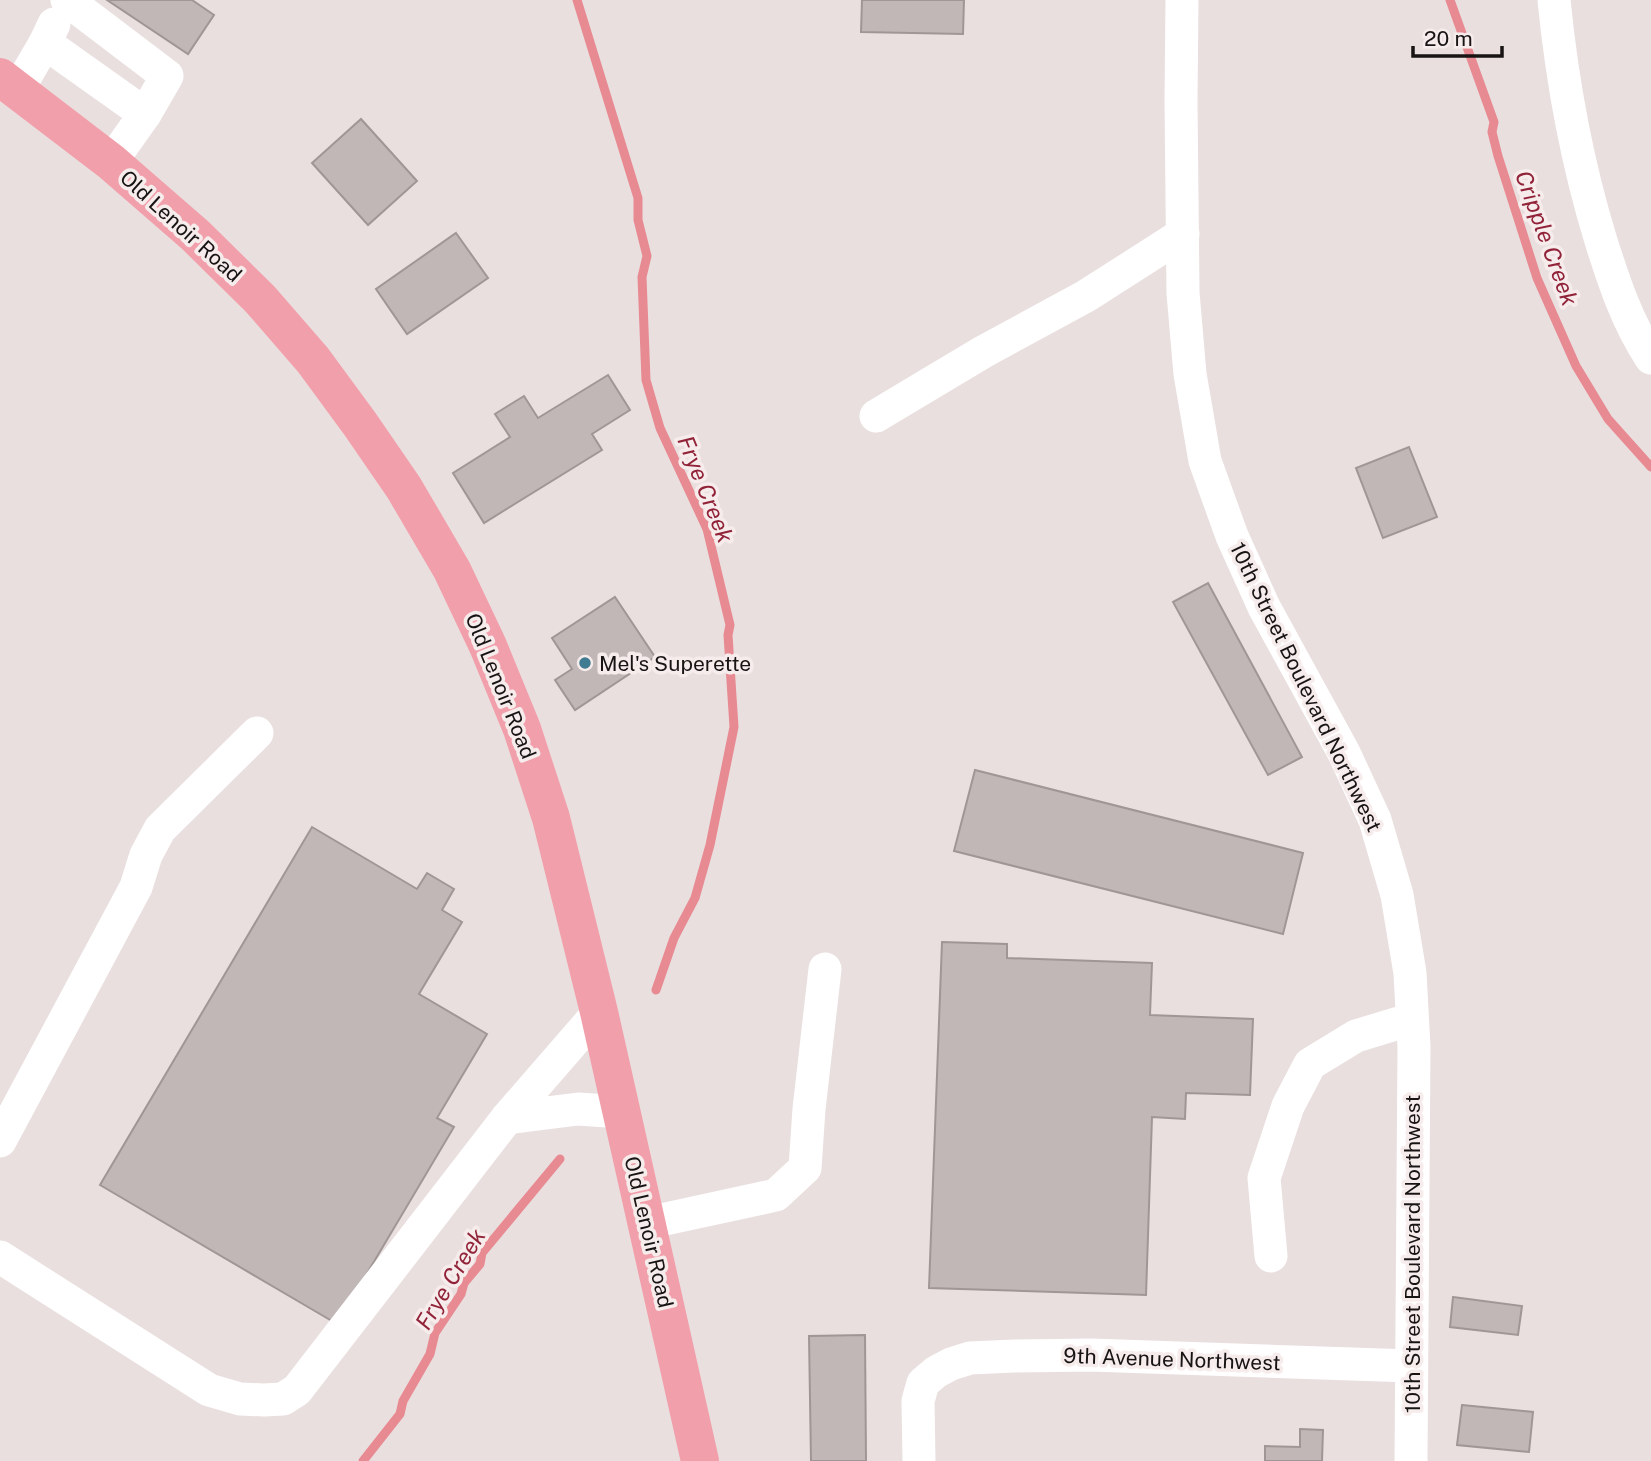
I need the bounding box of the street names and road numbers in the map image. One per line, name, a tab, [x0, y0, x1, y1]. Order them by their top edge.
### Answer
street label: Old Lenoir Road	[115, 165, 247, 287]
street label: 10th Street Boulevard Northwest	[1225, 538, 1387, 836]
street label: Old Lenoir Road	[460, 610, 542, 762]
street label: 10th Street Boulevard Northwest	[1400, 1095, 1425, 1413]
street label: Old Lenoir Road	[619, 1154, 679, 1310]
street label: 9th Avenue Northwest	[1063, 1343, 1281, 1375]

